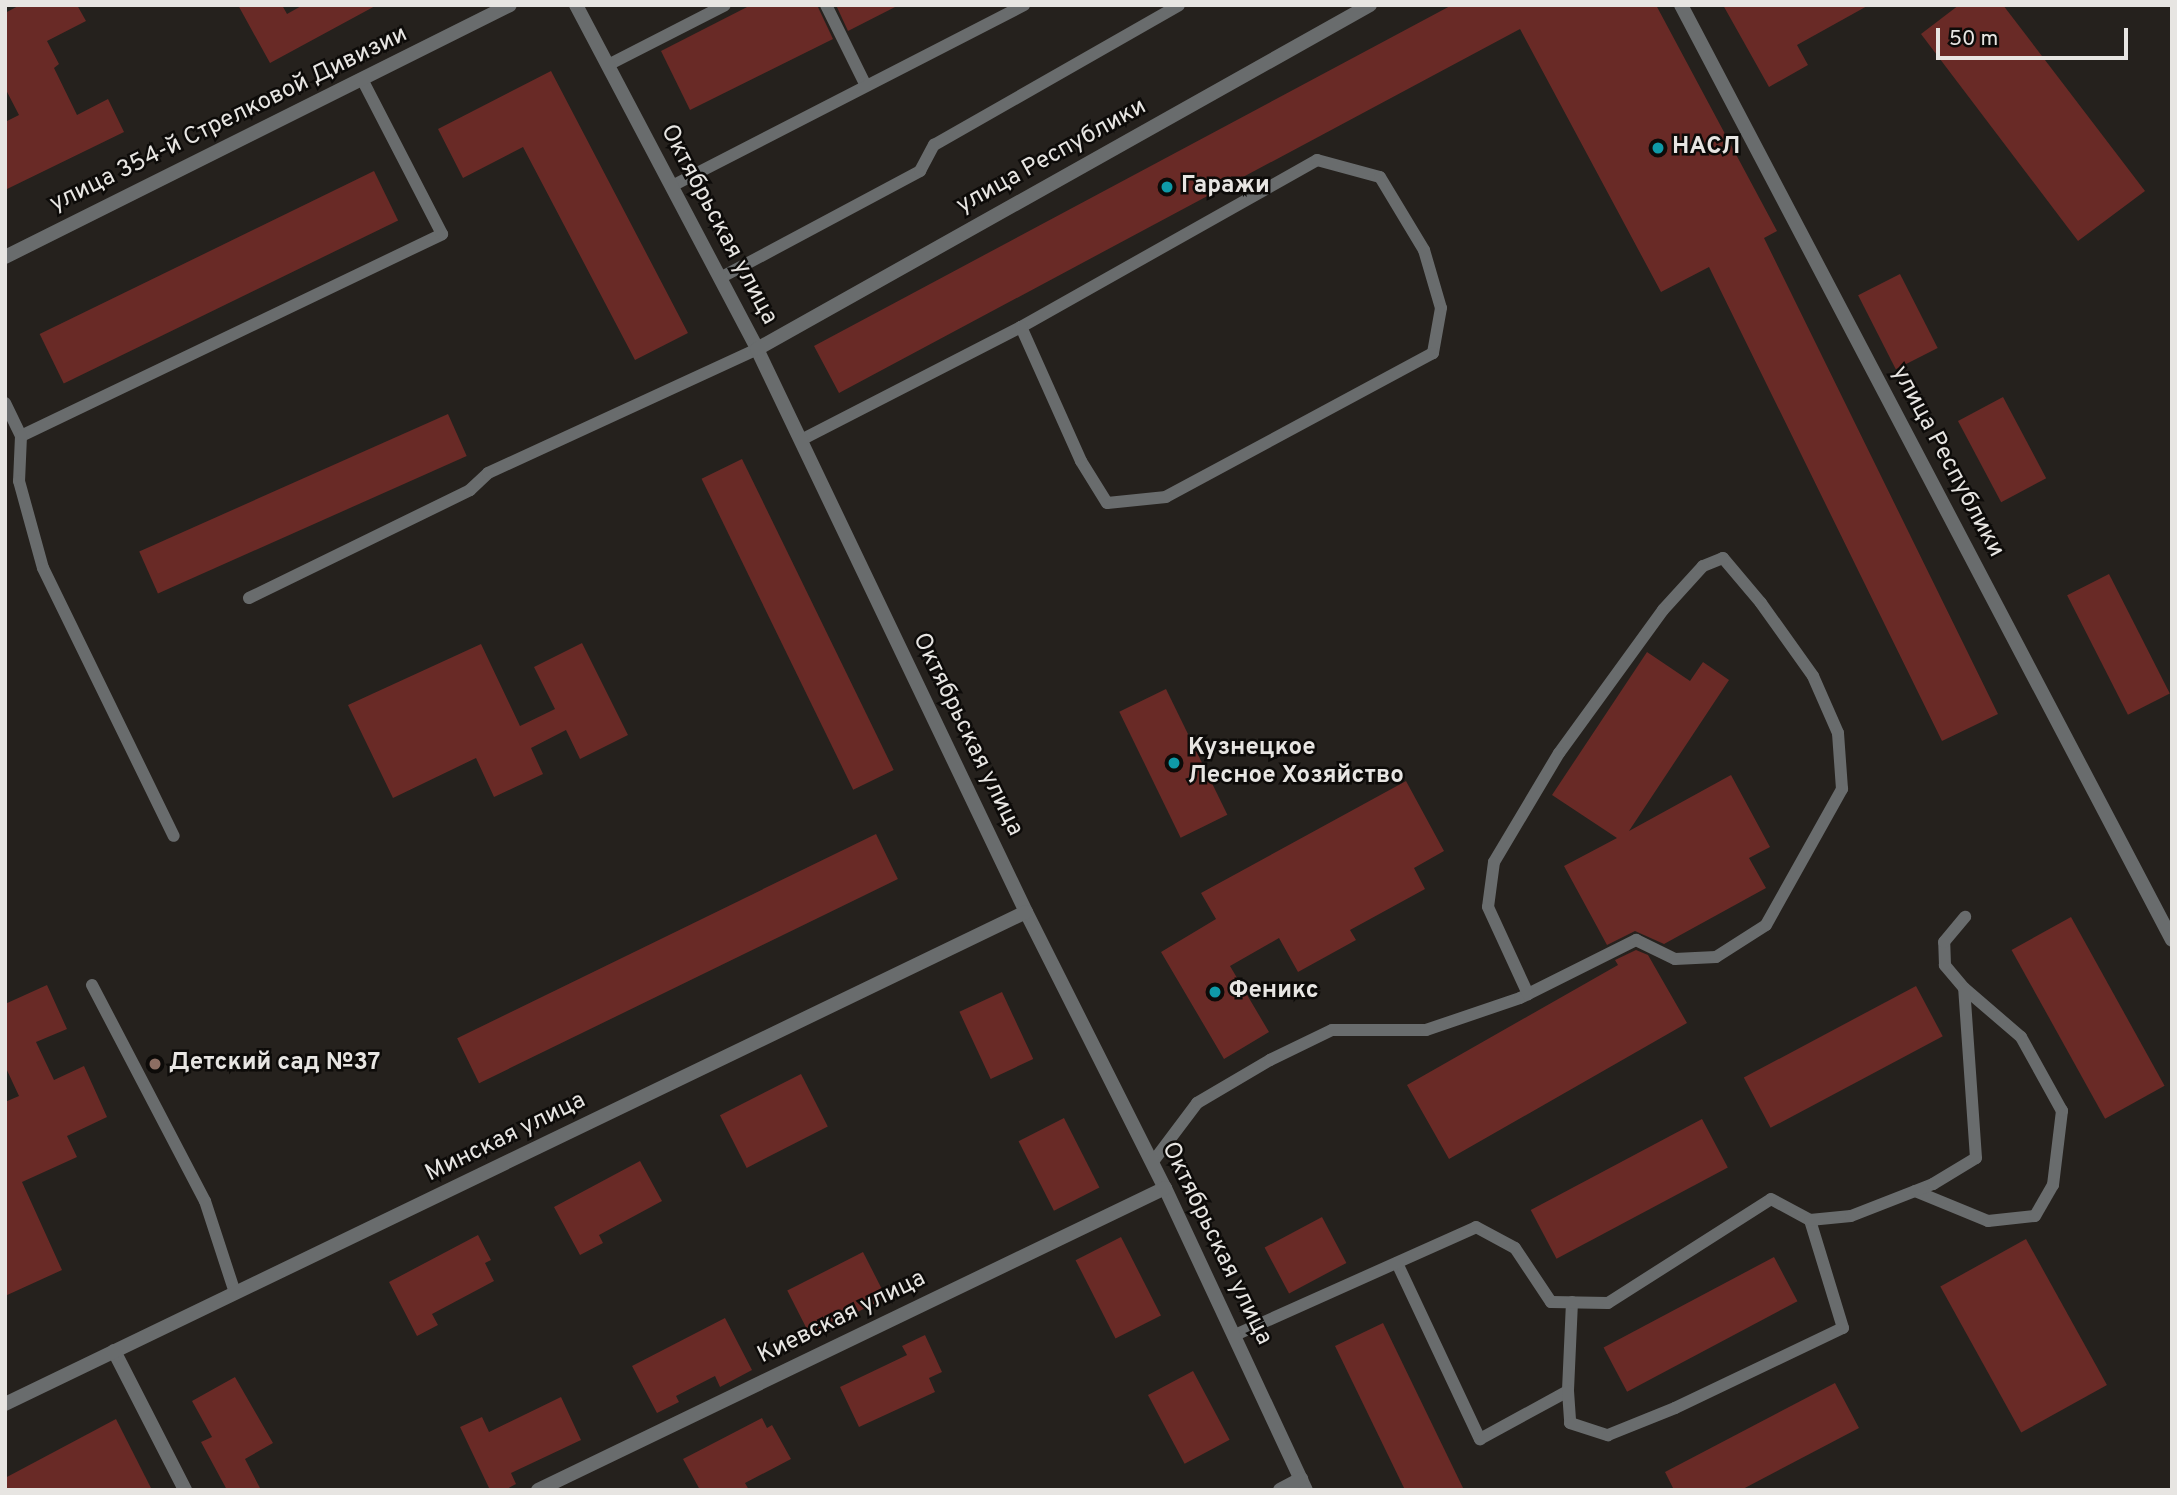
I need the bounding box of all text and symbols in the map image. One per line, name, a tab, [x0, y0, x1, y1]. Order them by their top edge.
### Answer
scale bar	[1939, 14, 2132, 58]
street label: улица 354-й Стрелковой Дивизии	[46, 21, 412, 219]
text: 50 m	[1949, 26, 1998, 53]
street label: улица Республики	[952, 93, 1152, 221]
street label: Октябрьская улица	[653, 120, 783, 330]
place label: НАСЛ	[1672, 134, 1740, 162]
marker: НАСЛ	[1650, 140, 1666, 156]
place label: Гаражи	[1181, 173, 1270, 201]
marker: Гаражи	[1159, 179, 1175, 195]
street label: улица Республики	[1884, 361, 2010, 563]
street label: Октябрьская улица	[905, 629, 1029, 841]
place label: Кузнецкое Лесное Хозяйство	[1188, 735, 1404, 791]
marker: Кузнецкое Лесное Хозяйство	[1166, 755, 1182, 771]
place label: Феникс	[1229, 978, 1319, 1006]
marker: Феникс	[1207, 984, 1223, 1000]
place label: Детский сад №37	[169, 1050, 380, 1078]
marker: Детский сад №37	[147, 1056, 163, 1072]
street label: Минская улица	[421, 1087, 591, 1189]
street label: Октябрьская улица	[1154, 1138, 1278, 1350]
street label: Киевская улица	[753, 1265, 931, 1371]

